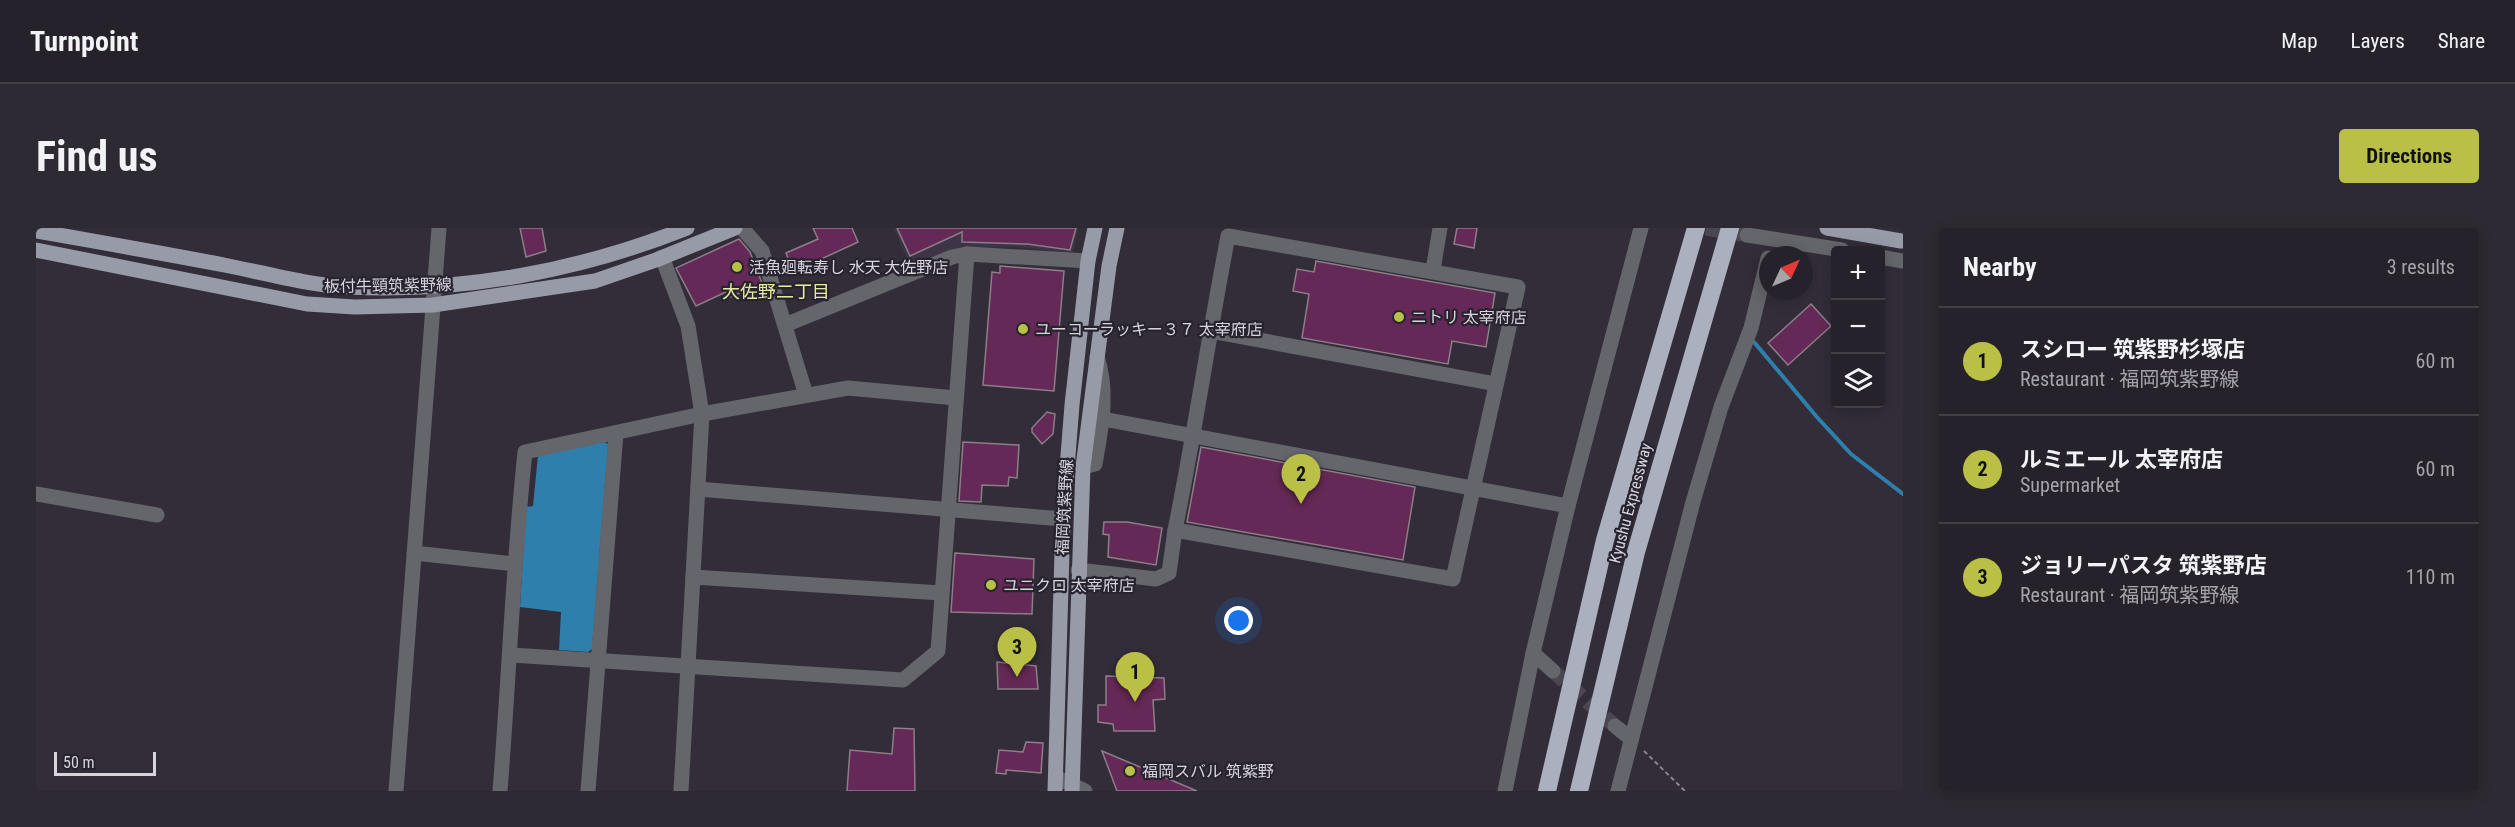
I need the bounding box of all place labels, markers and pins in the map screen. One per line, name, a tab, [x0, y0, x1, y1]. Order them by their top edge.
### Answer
place label: 活魚廻転寿し 水天 大佐野店	[749, 258, 948, 277]
marker: 活魚廻転寿し 水天 大佐野店	[730, 260, 744, 274]
place label: ニトリ 太宰府店	[1411, 308, 1527, 327]
marker: ニトリ 太宰府店	[1392, 310, 1406, 324]
place label: ユーコーラッキー３７ 太宰府店	[1035, 320, 1263, 339]
marker: ユーコーラッキー３７ 太宰府店	[1016, 322, 1030, 336]
pin: 2	[1282, 454, 1320, 504]
place label: ユニクロ 太宰府店	[1003, 576, 1135, 595]
marker: ユニクロ 太宰府店	[984, 578, 998, 592]
pin: 3	[998, 628, 1036, 677]
pin: 1	[1116, 652, 1154, 702]
place label: 福岡スバル 筑紫野	[1142, 762, 1274, 781]
marker: 福岡スバル 筑紫野	[1123, 764, 1137, 778]

